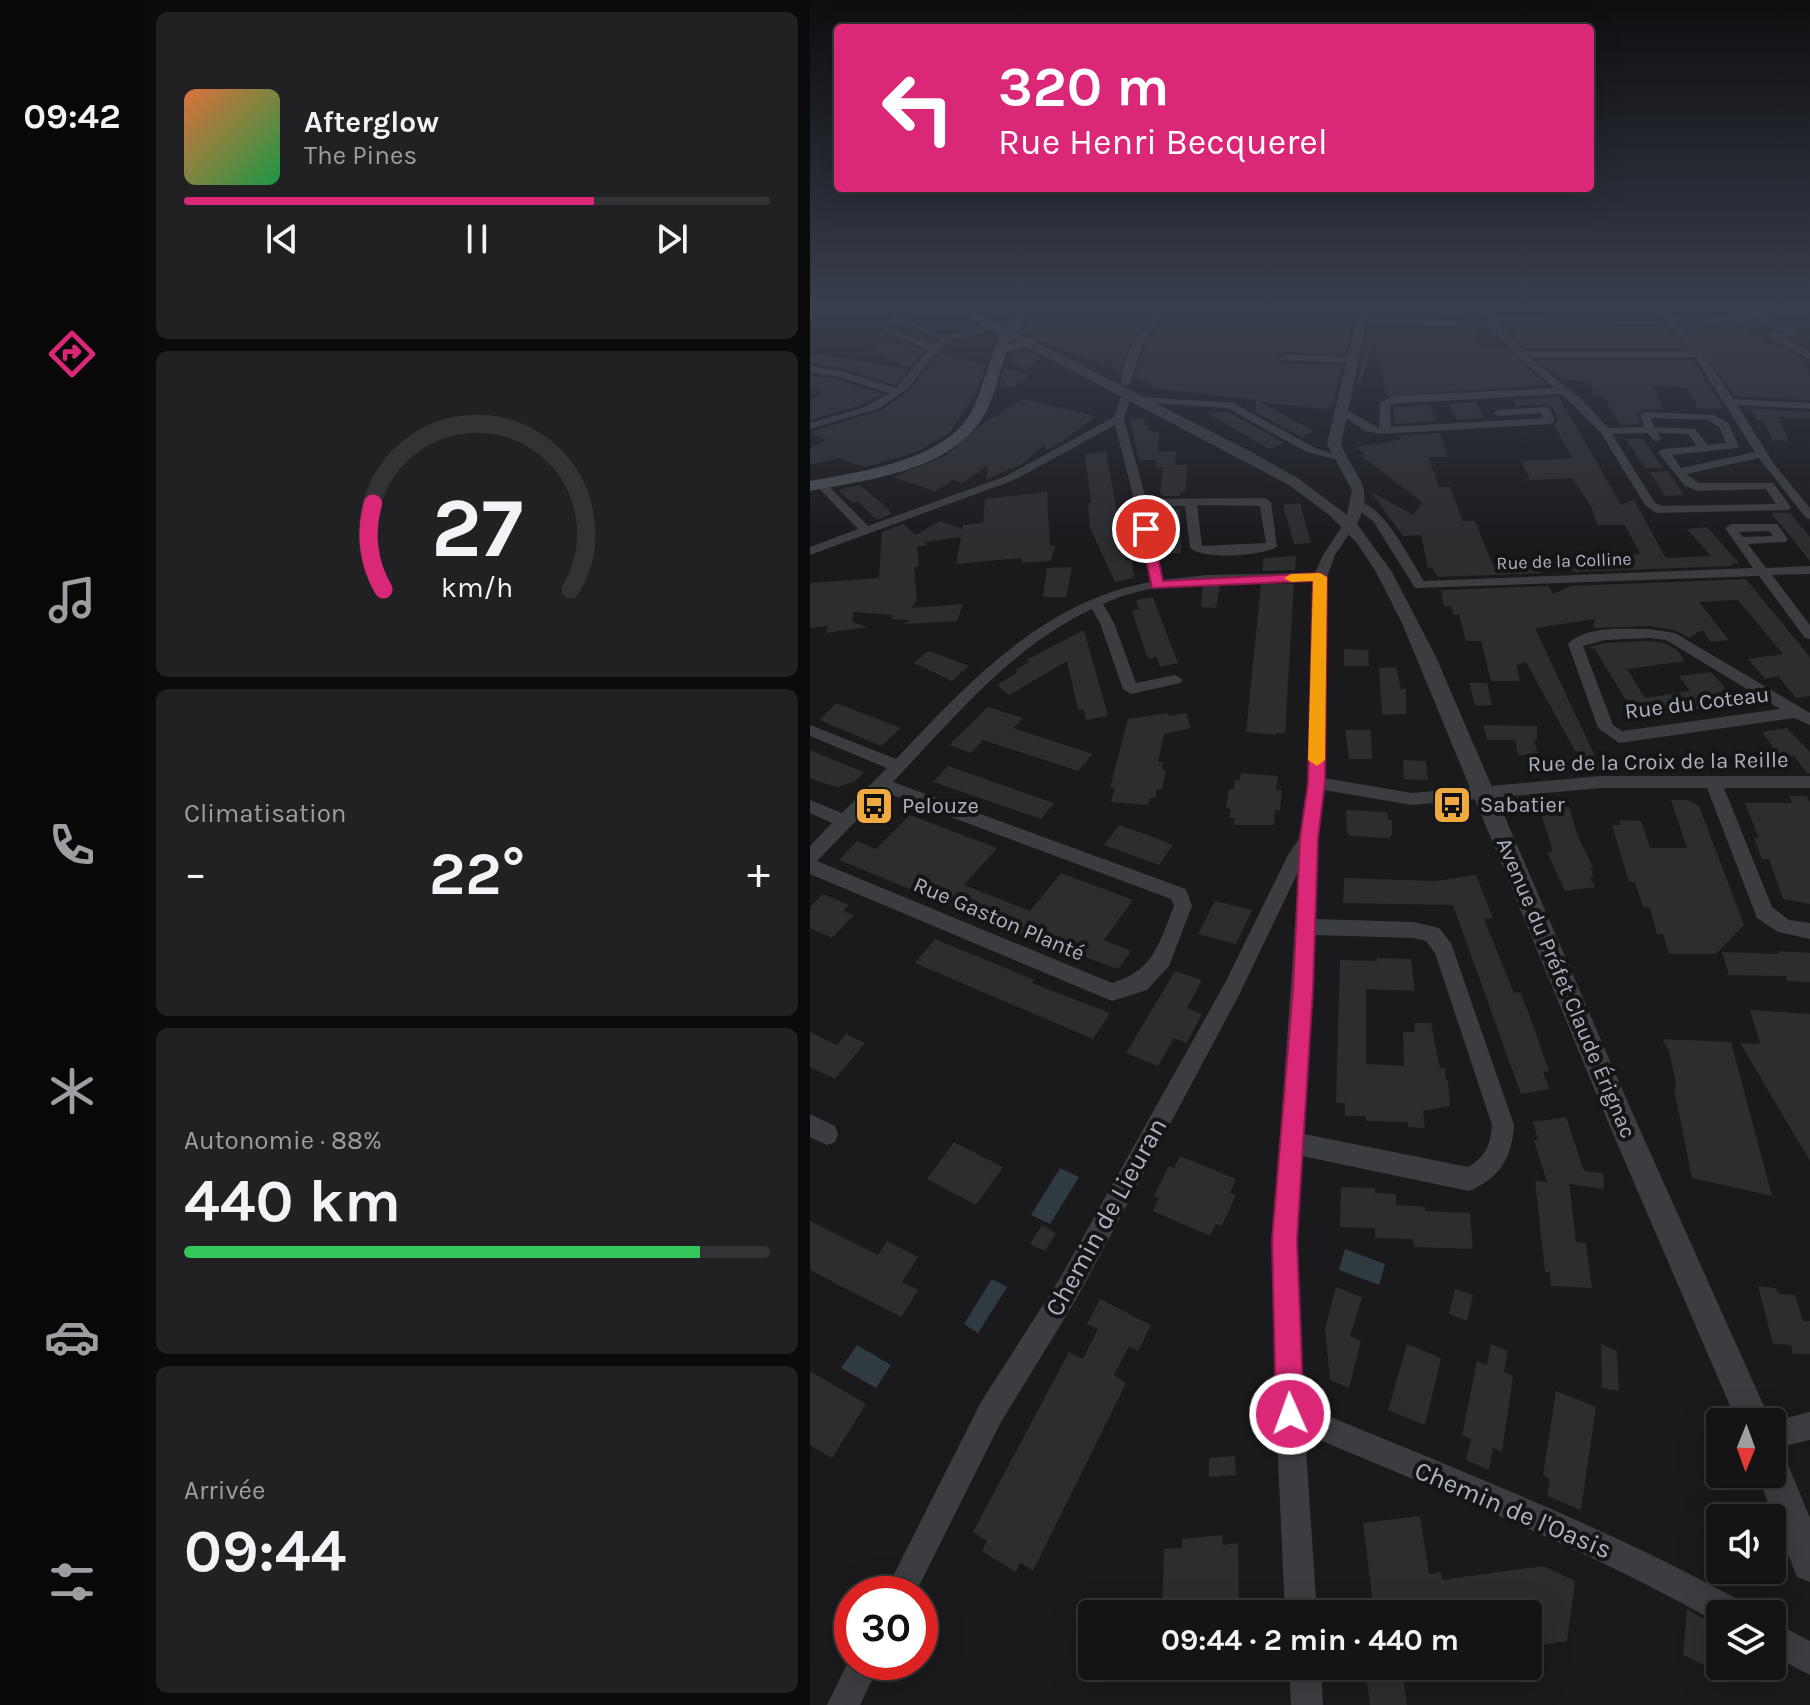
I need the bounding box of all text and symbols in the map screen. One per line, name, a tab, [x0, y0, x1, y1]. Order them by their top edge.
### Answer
text: 320 m	[998, 54, 1169, 119]
icon: left	[866, 56, 970, 160]
text: 09:42	[23, 95, 121, 137]
text: Afterglow	[304, 104, 439, 140]
text: Rue Henri Becquerel	[998, 121, 1328, 163]
text: The Pines	[304, 140, 417, 171]
icon: previous	[260, 217, 304, 261]
icon: pause	[455, 217, 499, 261]
icon: next	[650, 217, 694, 261]
icon: directions	[44, 326, 100, 382]
text: 27	[431, 479, 523, 576]
pin	[1112, 495, 1180, 563]
icon: arrive	[1124, 507, 1168, 551]
street label: Rue de la Colline	[1496, 548, 1632, 574]
text: km/h	[441, 571, 513, 604]
icon: music	[44, 572, 100, 628]
street label: Rue du Coteau	[1623, 681, 1771, 725]
street label: Rue de la Croix de la Reille	[1527, 747, 1789, 777]
bus stop icon: Sabatier	[1431, 784, 1473, 826]
bus stop icon: Pelouze	[853, 785, 895, 827]
place label: Sabatier	[1480, 792, 1565, 818]
place label: Pelouze	[902, 793, 979, 819]
text: Climatisation	[184, 798, 347, 829]
icon: phone	[44, 817, 100, 873]
street label: Avenue du Préfet Claude Érignac	[1491, 834, 1642, 1142]
text: 22°	[429, 839, 525, 909]
text: −	[184, 848, 207, 899]
text: +	[747, 848, 770, 899]
street label: Rue Gaston Planté	[910, 871, 1088, 967]
icon: climate	[44, 1063, 100, 1119]
street label: Chemin de Lieuran	[1039, 1112, 1173, 1322]
text: Autonomie · 88%	[184, 1125, 382, 1156]
text: 440 km	[184, 1166, 401, 1236]
icon: car	[44, 1309, 100, 1365]
position arrow	[1248, 1372, 1332, 1456]
north arrow	[1706, 1408, 1786, 1488]
map controls	[1706, 1408, 1786, 1680]
street label: Chemin de l'Oasis	[1410, 1455, 1616, 1565]
text: Arrivée	[184, 1475, 265, 1506]
button: sound	[1706, 1504, 1786, 1584]
text: 09:44	[184, 1516, 346, 1586]
icon: filters	[44, 1554, 100, 1610]
speed limit sign: 30	[834, 1576, 938, 1680]
button: layers	[1706, 1600, 1786, 1680]
text: 09:44 · 2 min · 440 m	[1161, 1622, 1459, 1658]

